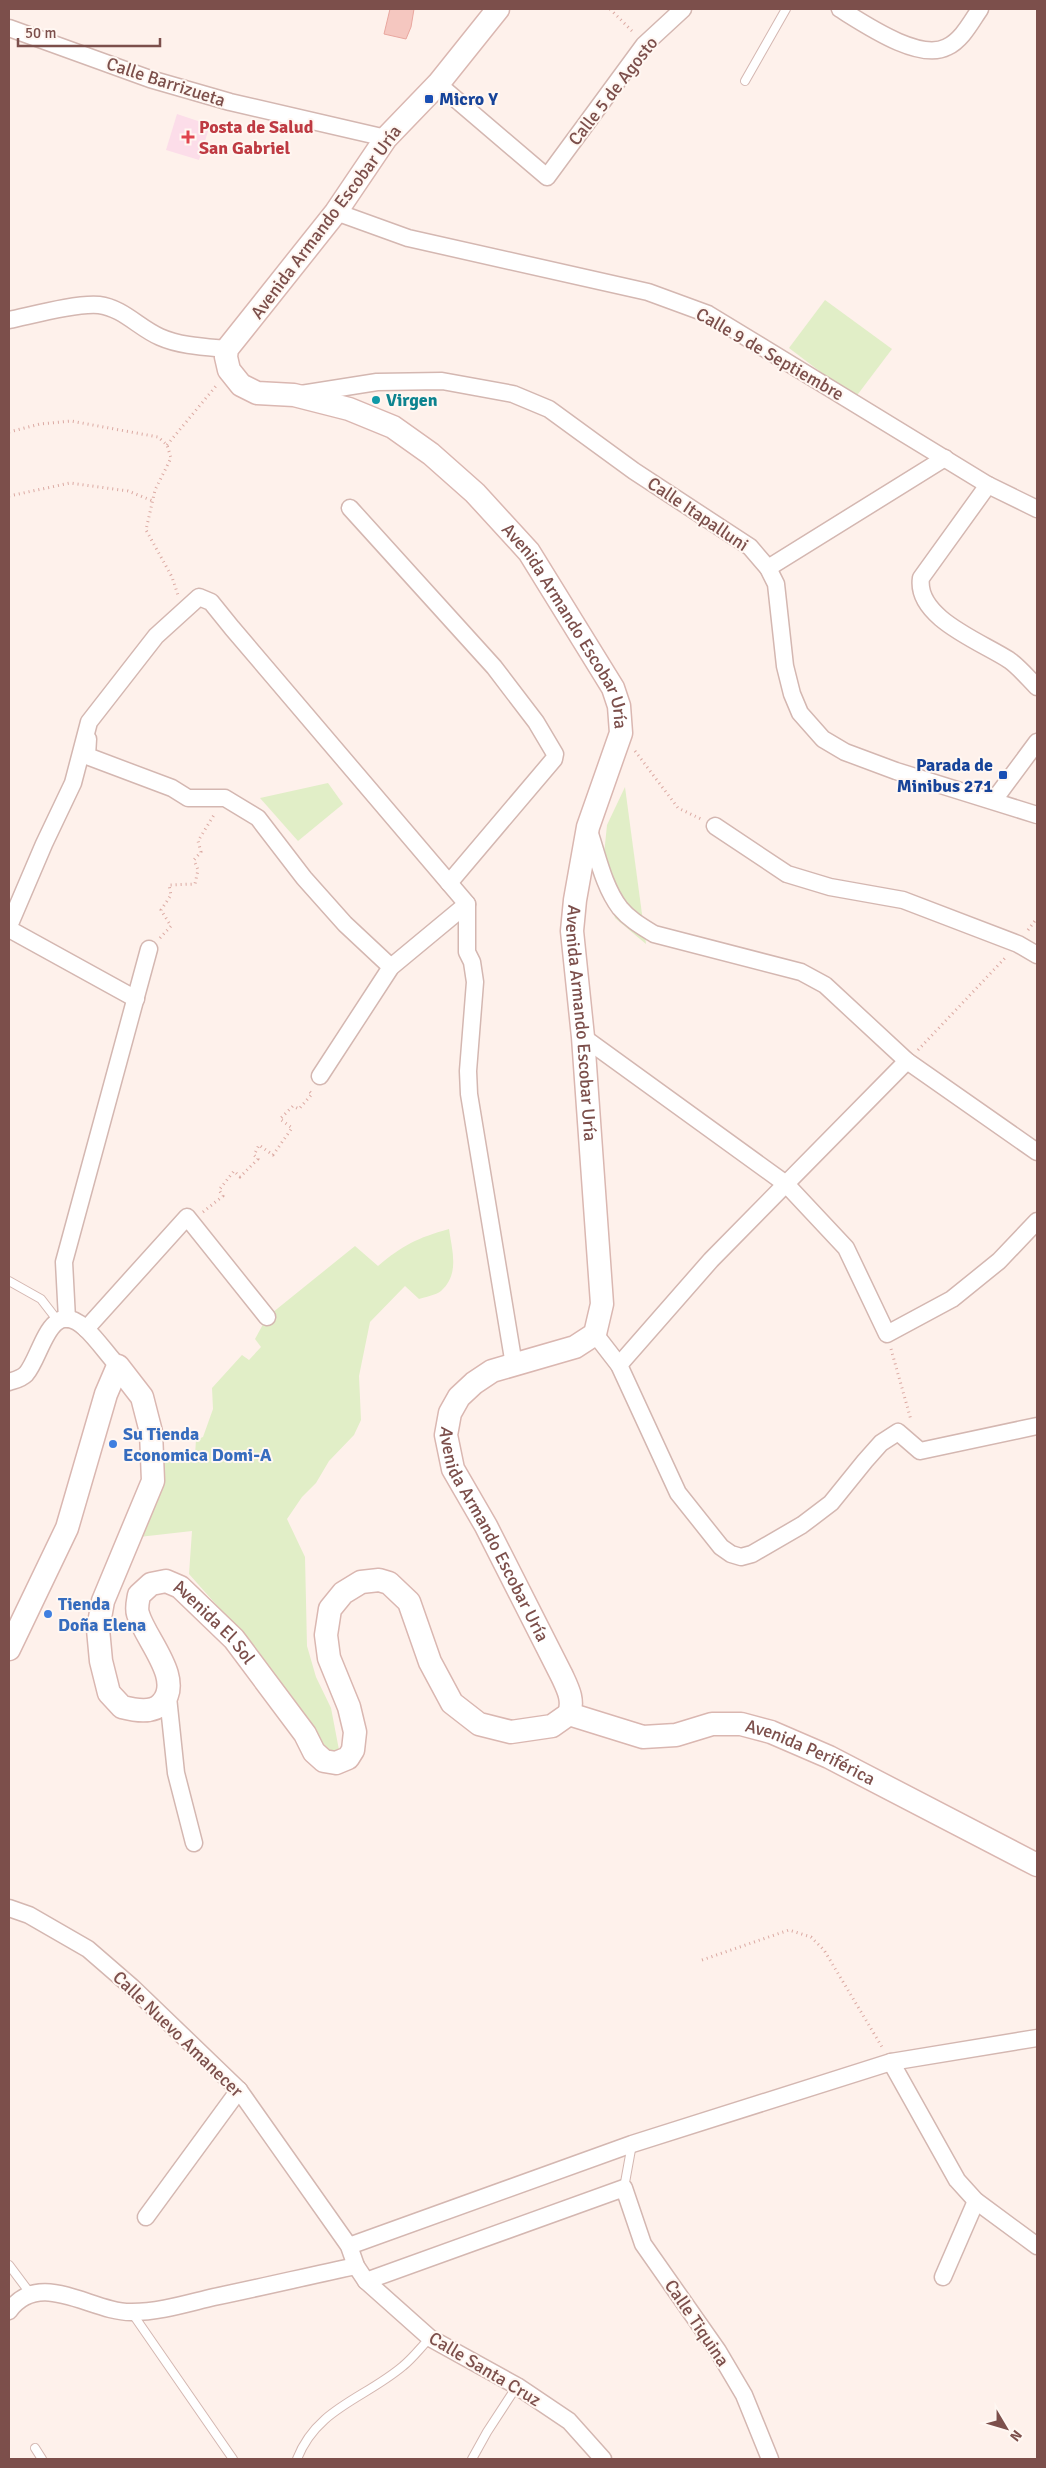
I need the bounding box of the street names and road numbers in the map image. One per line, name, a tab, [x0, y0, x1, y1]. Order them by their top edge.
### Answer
street label: Calle 5 de Agosto	[564, 32, 662, 150]
street label: Calle Barrizueta	[104, 52, 228, 112]
street label: Avenida Armando Escobar Uría	[246, 121, 406, 323]
street label: Calle 9 de Septiembre	[692, 303, 848, 405]
street label: Calle Itapalluni	[643, 472, 753, 556]
street label: Avenida Armando Escobar Uría	[497, 519, 632, 730]
street label: Avenida Armando Escobar Uría	[561, 904, 601, 1142]
street label: Avenida Armando Escobar Uría	[435, 1425, 554, 1645]
street label: Avenida El Sol	[170, 1575, 260, 1668]
street label: Avenida Periférica	[743, 1715, 879, 1790]
street label: Calle Nuevo Amanecer	[108, 1966, 248, 2102]
street label: Calle Tiquina	[660, 2275, 734, 2371]
street label: Calle Santa Cruz	[425, 2327, 545, 2411]

